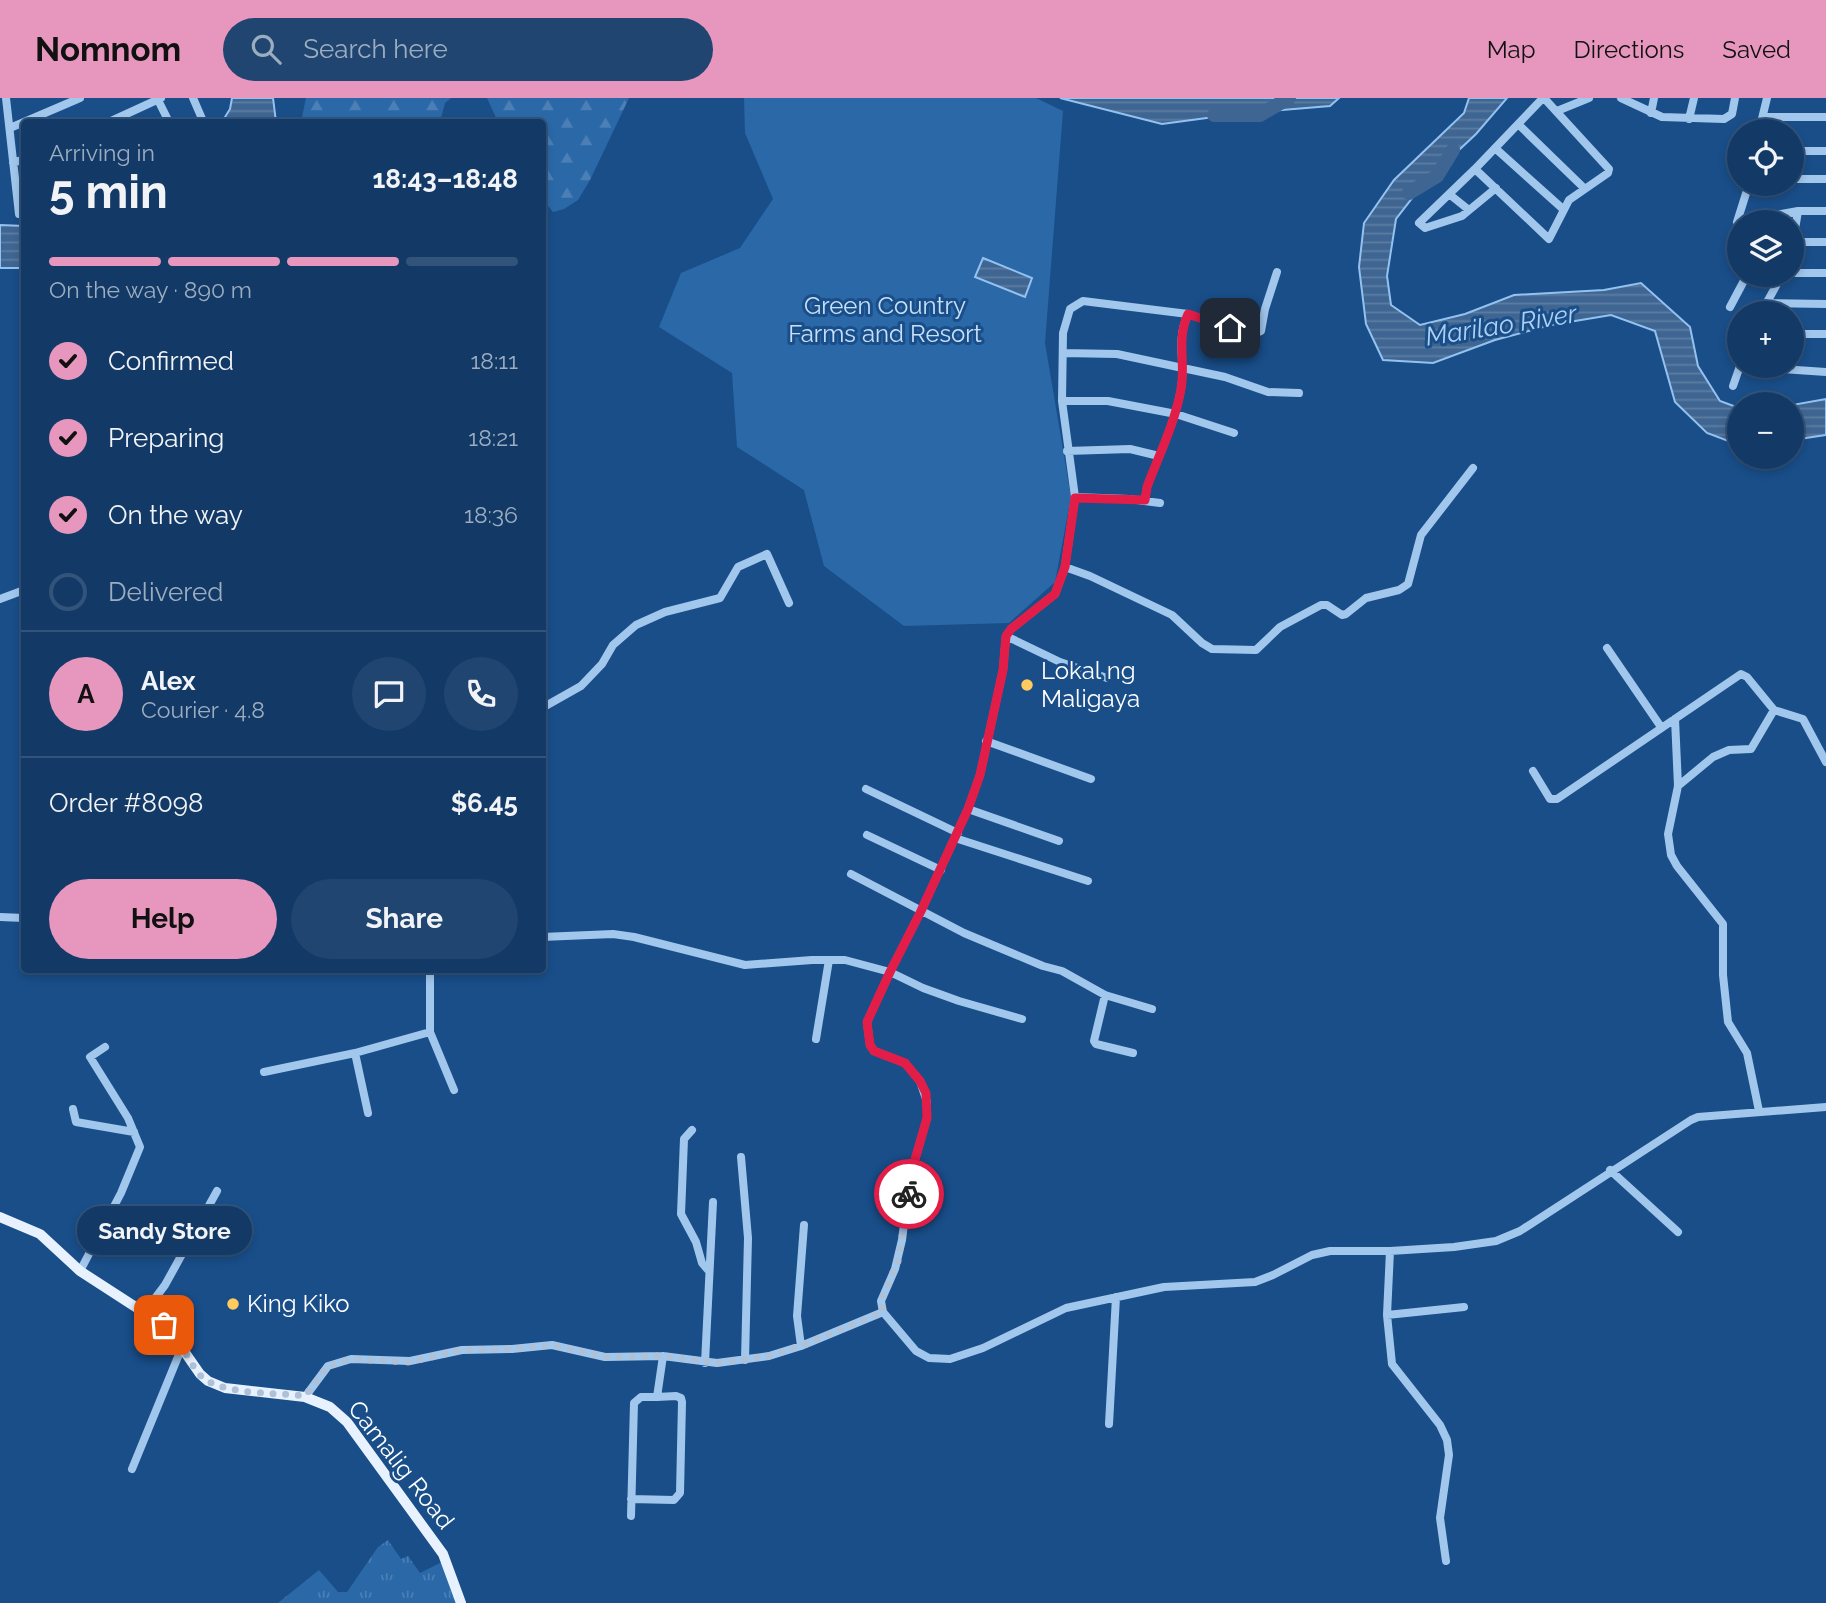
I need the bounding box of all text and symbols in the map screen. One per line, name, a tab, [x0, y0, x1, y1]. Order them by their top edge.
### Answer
search box	[223, 18, 713, 81]
text: Nomnom	[35, 30, 181, 69]
icon: search	[247, 30, 285, 68]
text: Search here	[303, 34, 448, 64]
text: Map	[1487, 35, 1536, 64]
text: Directions	[1574, 35, 1684, 64]
text: Saved	[1722, 35, 1791, 64]
map controls	[1727, 119, 1804, 469]
button: locate	[1727, 119, 1804, 196]
text: Arriving in	[49, 139, 155, 166]
text: 18:43–18:48	[372, 164, 518, 194]
text: 5 min	[49, 165, 168, 219]
button: layers	[1727, 210, 1804, 287]
text: On the way · 890 m	[49, 276, 252, 303]
park label: Green Country Farms and Resort	[788, 291, 982, 348]
pin	[1200, 298, 1260, 358]
water label: Marilao River	[1423, 298, 1580, 352]
button: +	[1727, 301, 1804, 378]
icon: home	[1211, 309, 1249, 347]
icon: check	[49, 342, 87, 380]
text: Confirmed	[108, 346, 234, 376]
text: 18:11	[471, 347, 518, 374]
button: −	[1727, 392, 1804, 469]
icon: check	[49, 419, 87, 457]
text: Preparing	[108, 423, 224, 453]
text: 18:21	[468, 424, 518, 451]
icon: check	[49, 496, 87, 534]
text: On the way	[108, 500, 243, 530]
text: 18:36	[464, 501, 518, 528]
text: Delivered	[108, 577, 223, 607]
place label: Lokal ng Maligaya	[1041, 656, 1140, 713]
button: chat	[352, 657, 426, 731]
button: phone	[444, 657, 518, 731]
text: Alex	[141, 666, 196, 696]
marker: Lokal ng Maligaya	[1019, 677, 1035, 693]
text: A	[77, 679, 95, 709]
text: Courier · 4.8	[141, 696, 265, 723]
text: Order #8098	[49, 788, 203, 818]
text: $6.45	[451, 788, 518, 818]
button: Help	[49, 879, 277, 959]
button: Share	[291, 879, 518, 959]
courier	[874, 1159, 944, 1229]
icon: bike	[890, 1175, 928, 1213]
callout: Sandy Store	[76, 1206, 252, 1255]
text: Sandy Store	[98, 1217, 231, 1244]
place label: King Kiko	[247, 1289, 350, 1318]
pin	[134, 1295, 194, 1355]
marker: King Kiko	[225, 1296, 241, 1312]
icon: bag	[145, 1306, 183, 1344]
street label: Camalig Road	[342, 1395, 461, 1535]

